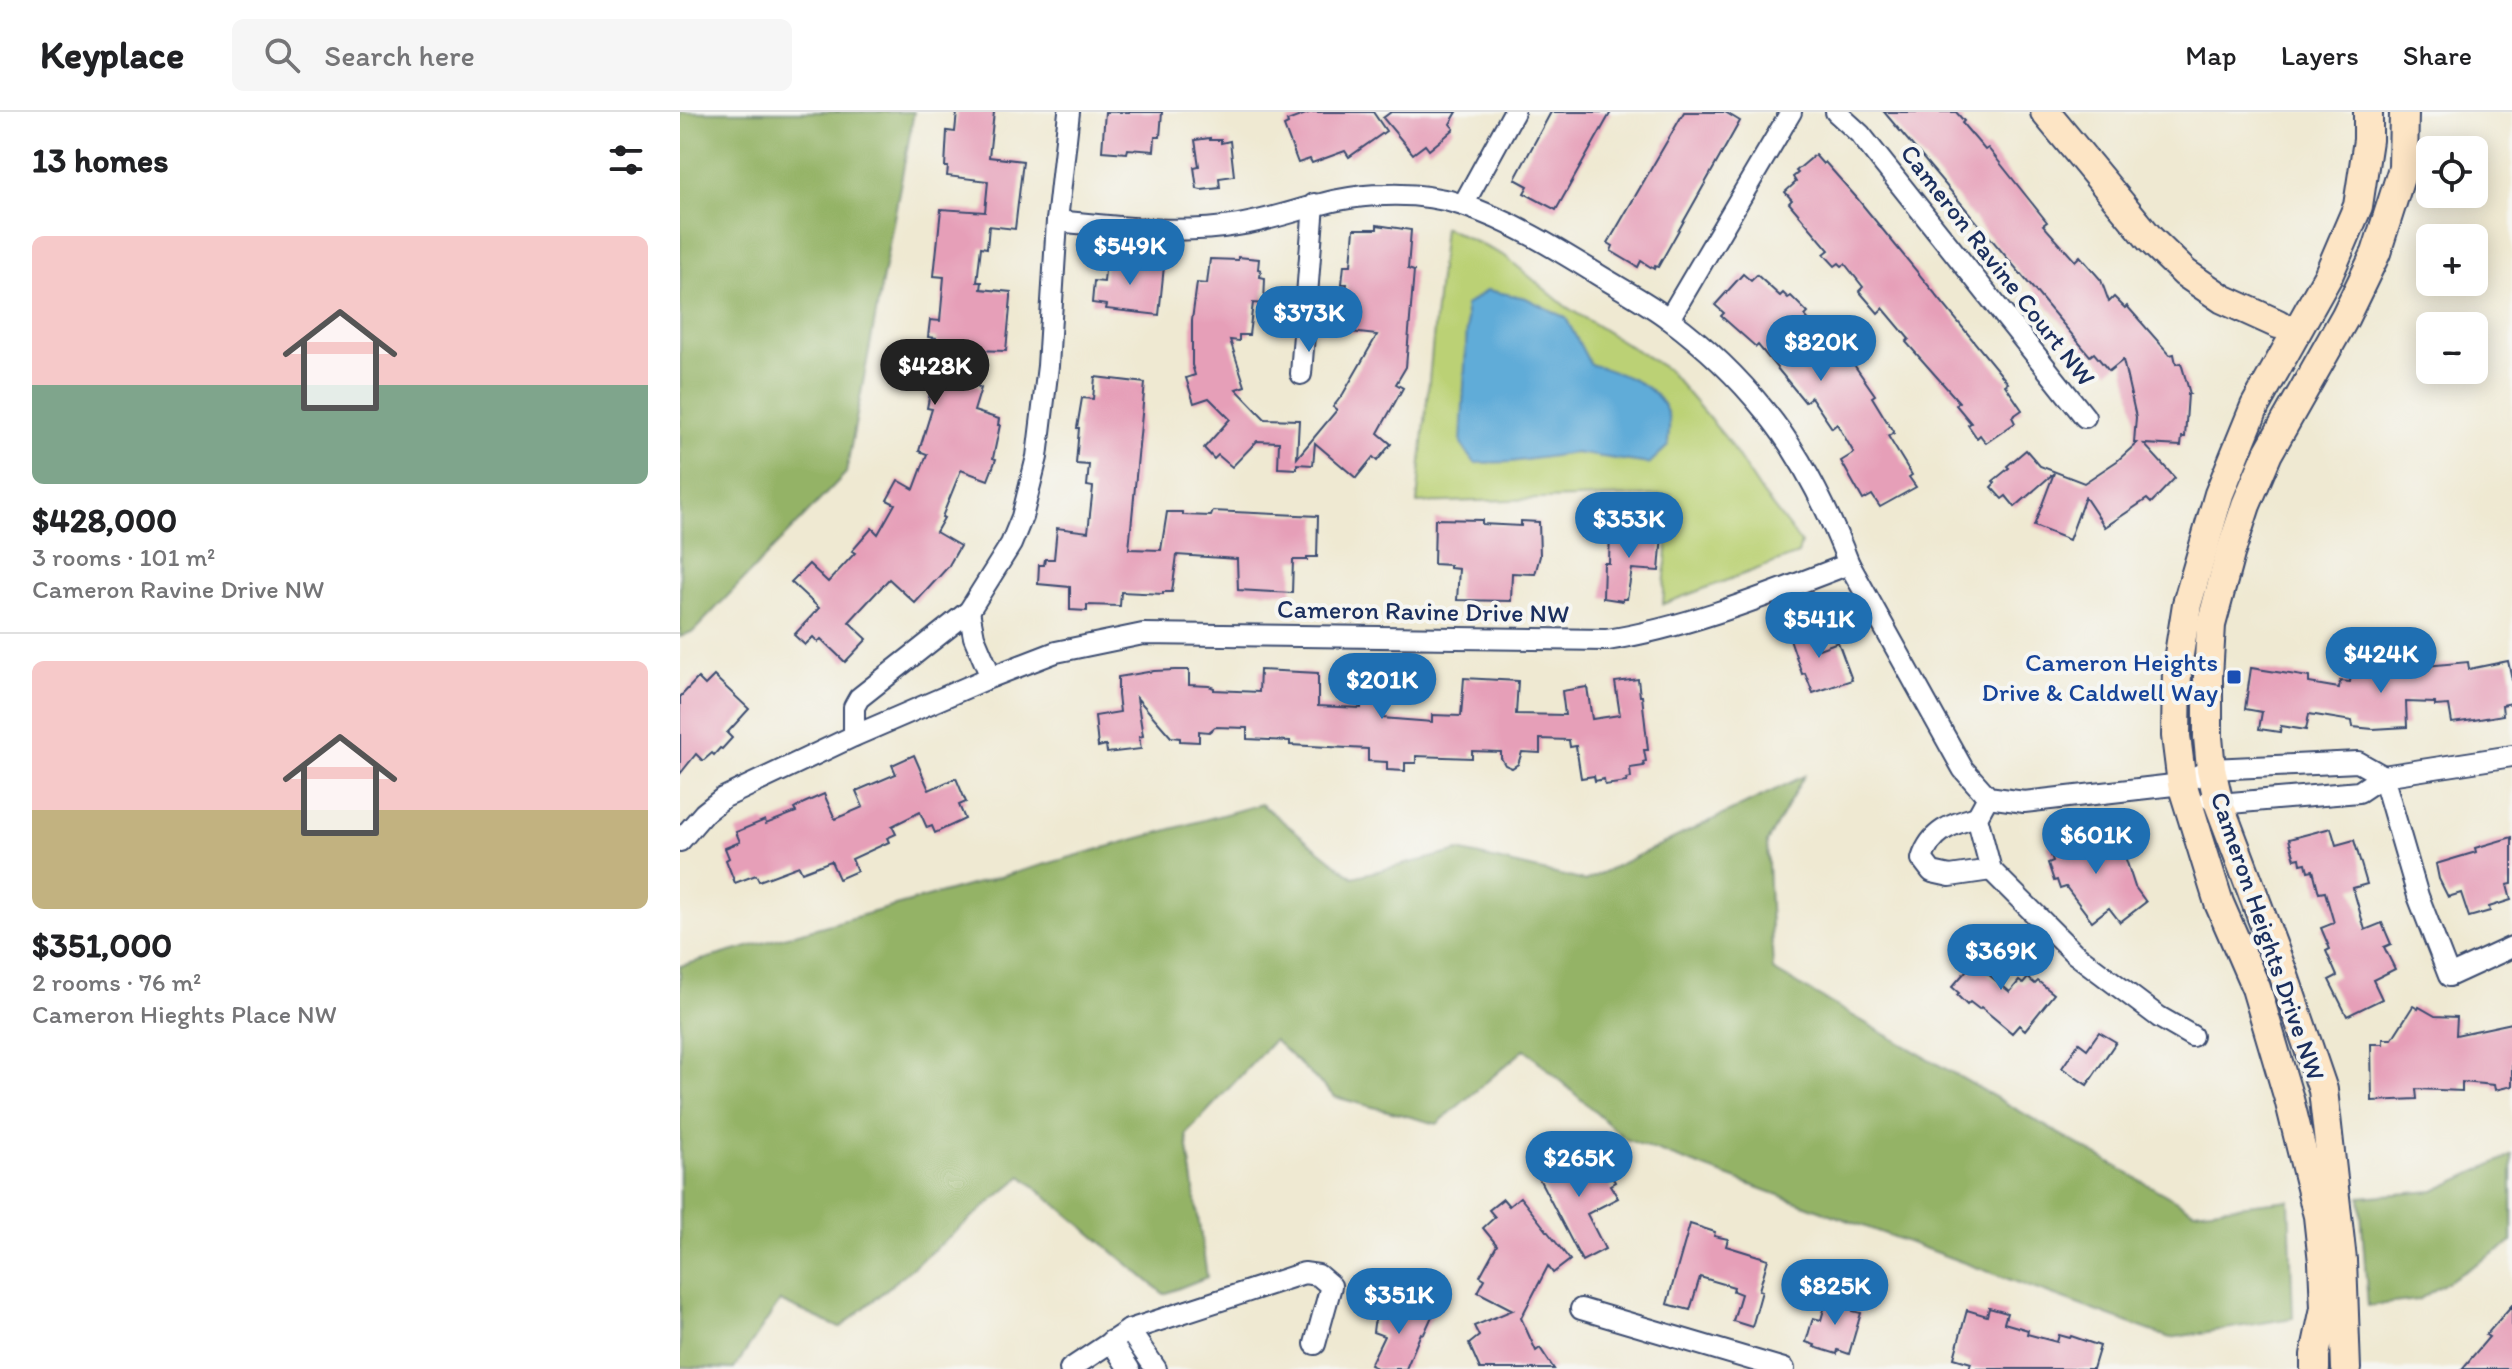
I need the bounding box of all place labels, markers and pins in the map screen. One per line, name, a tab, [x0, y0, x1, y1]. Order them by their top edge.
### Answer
pin: $549K	[1074, 219, 1186, 287]
pin: $373K	[1253, 286, 1365, 354]
pin: $820K	[1765, 315, 1877, 383]
pin: $428K	[879, 339, 991, 407]
pin: $353K	[1573, 492, 1685, 560]
pin: $541K	[1763, 592, 1875, 660]
pin: $424K	[2325, 627, 2437, 695]
place label: Cameron Heights Drive & Caldwell Way	[1981, 646, 2218, 708]
pin: $201K	[1326, 653, 1438, 721]
marker: Cameron Heights Drive & Caldwell Way	[2225, 668, 2243, 686]
pin: $601K	[2040, 808, 2152, 876]
pin: $369K	[1945, 924, 2057, 992]
pin: $265K	[1523, 1131, 1635, 1199]
pin: $825K	[1779, 1259, 1891, 1327]
pin: $351K	[1343, 1268, 1455, 1336]

